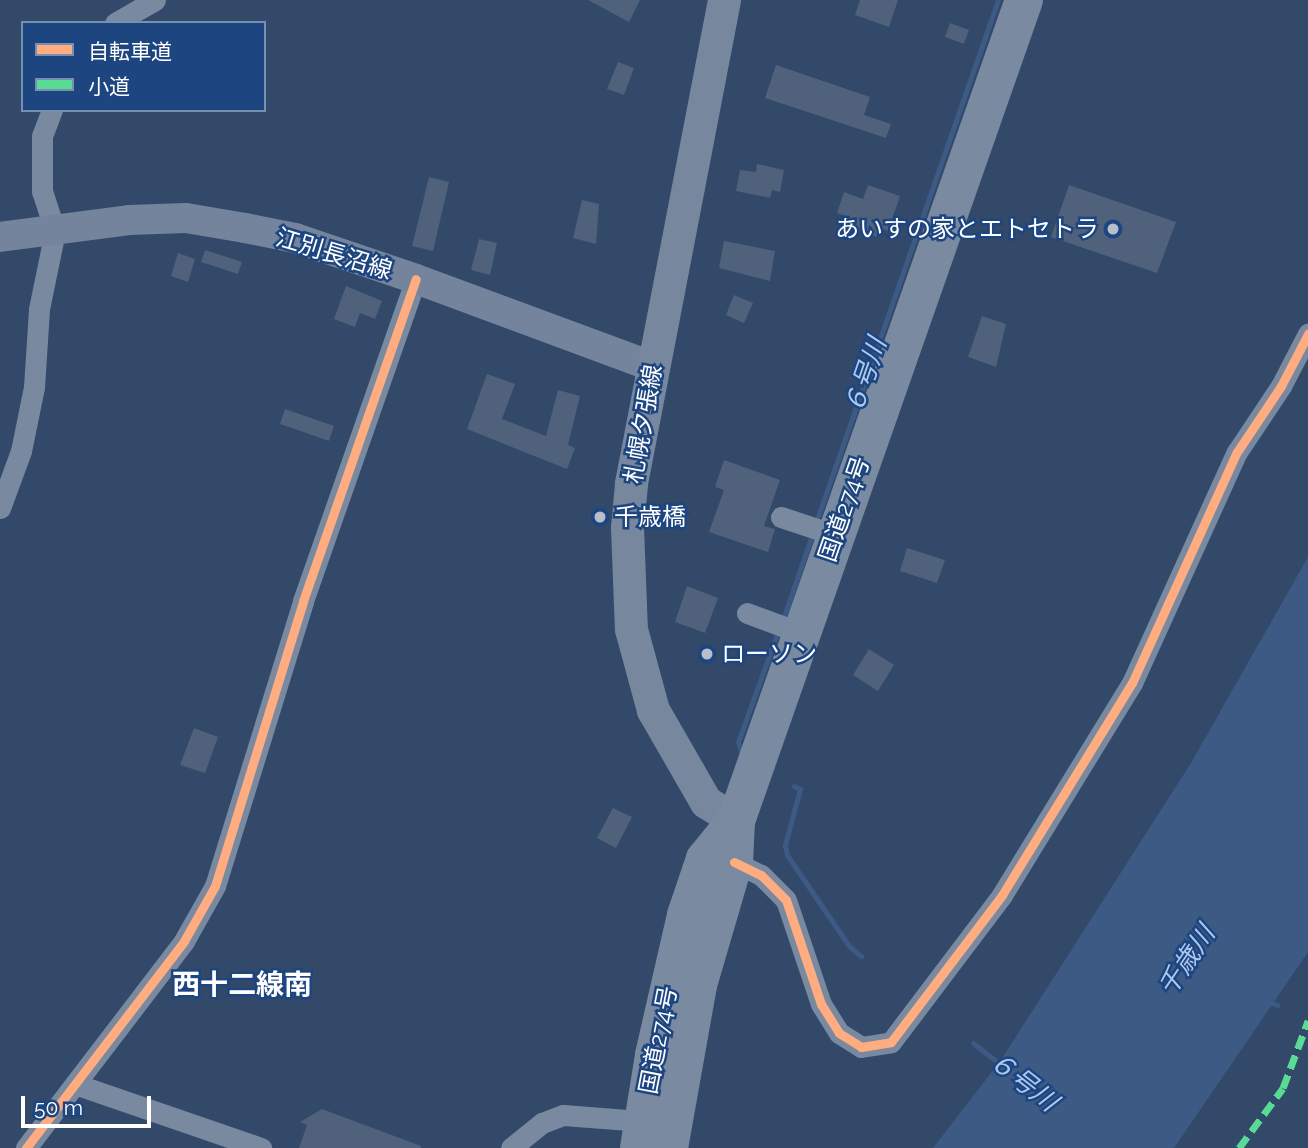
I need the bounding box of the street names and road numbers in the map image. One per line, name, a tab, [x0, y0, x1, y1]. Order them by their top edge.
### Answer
street label: 江別長沼線	[272, 223, 396, 285]
street label: 札幌夕張線	[618, 362, 668, 486]
street label: 国道274号	[813, 453, 875, 565]
street label: 国道274号	[633, 984, 683, 1096]

